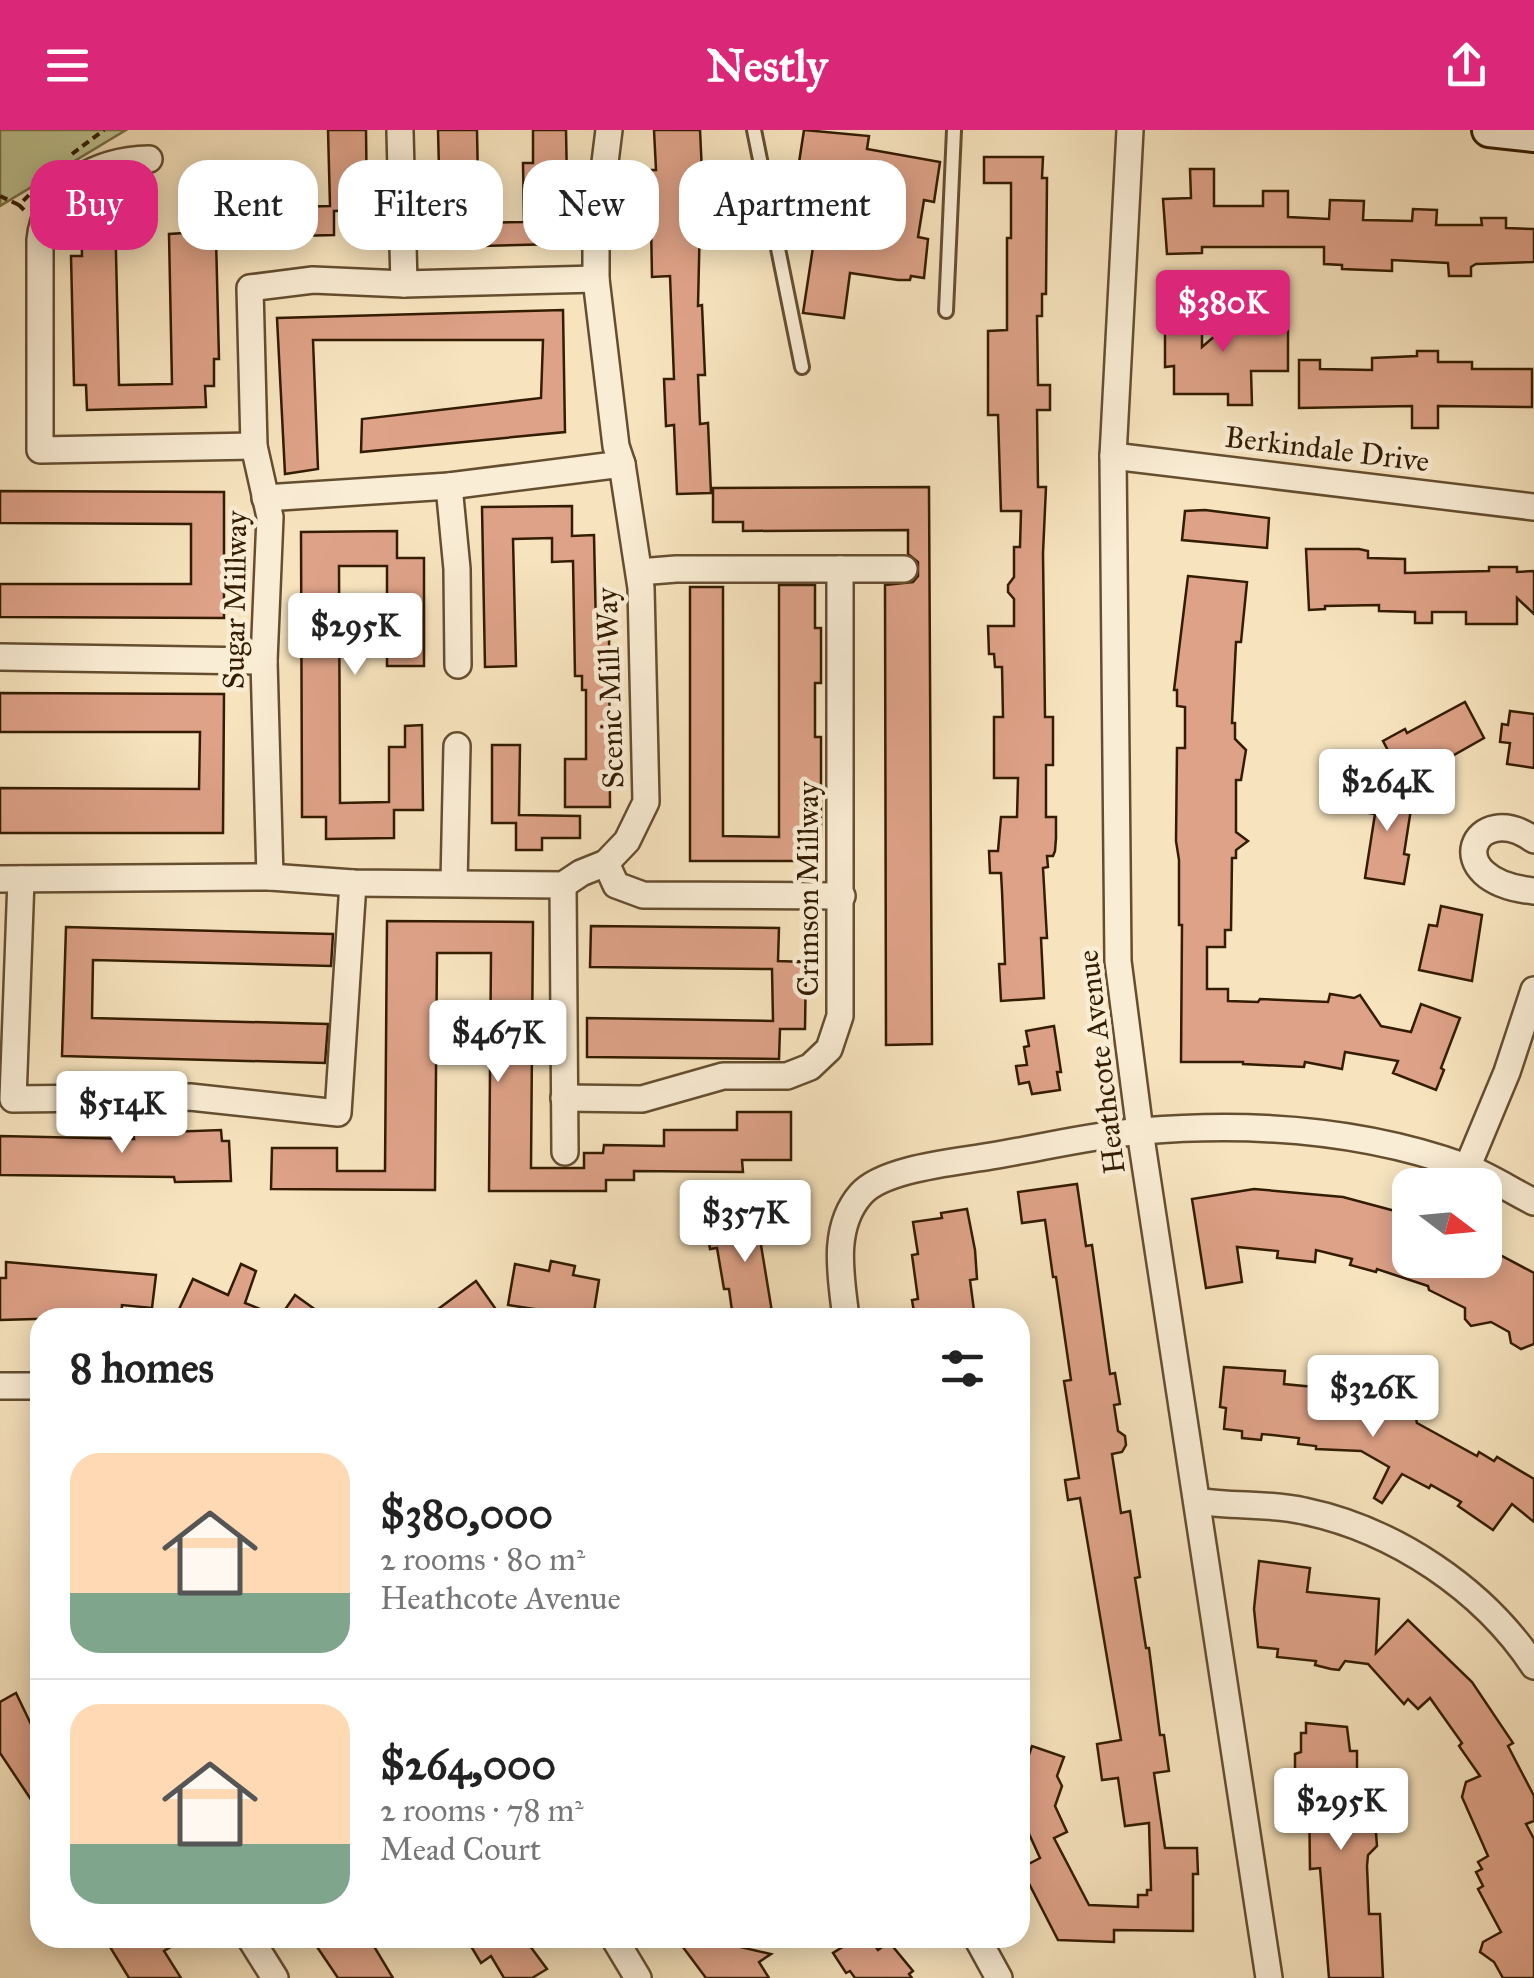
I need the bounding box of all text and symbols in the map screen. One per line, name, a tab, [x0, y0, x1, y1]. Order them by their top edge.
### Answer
icon: menu	[40, 38, 95, 93]
text: Nestly	[706, 38, 828, 93]
icon: share	[1439, 38, 1494, 93]
chip: Buy	[30, 160, 158, 250]
chip: Rent	[178, 160, 318, 250]
chip: Filters	[338, 160, 503, 250]
chip: New	[523, 160, 659, 250]
chip: Apartment	[679, 160, 906, 250]
pin: $380K	[1153, 270, 1293, 355]
text: $380K	[1178, 283, 1268, 322]
street label: Berkindale Drive	[1223, 419, 1431, 479]
street label: Sugar Millway	[215, 509, 255, 690]
street label: Scenic Mill Way	[588, 586, 631, 789]
pin: $295K	[285, 593, 425, 678]
text: $295K	[310, 606, 400, 645]
pin: $264K	[1317, 749, 1457, 834]
text: $264K	[1341, 762, 1433, 801]
street label: Crimson Millway	[790, 780, 826, 997]
street label: Heathcote Avenue	[1069, 948, 1133, 1176]
pin: $467K	[428, 1000, 568, 1085]
text: $467K	[451, 1013, 545, 1052]
pin: $514K	[52, 1071, 192, 1156]
text: $514K	[78, 1084, 166, 1123]
north arrow	[1392, 1168, 1502, 1278]
map controls	[1392, 1168, 1502, 1278]
pin: $357K	[675, 1180, 815, 1265]
text: $357K	[702, 1193, 788, 1232]
icon: filters	[935, 1341, 990, 1396]
text: 8 homes	[70, 1342, 214, 1394]
pin: $326K	[1303, 1355, 1443, 1440]
text: $326K	[1330, 1368, 1416, 1407]
text: $380,000	[380, 1488, 553, 1540]
icon: home	[150, 1493, 270, 1613]
text: 2 rooms · 80 m²	[380, 1540, 585, 1579]
text: Heathcote Avenue	[380, 1579, 621, 1618]
text: $264,000	[380, 1739, 556, 1791]
icon: home	[150, 1744, 270, 1864]
pin: $295K	[1271, 1768, 1411, 1853]
text: $295K	[1296, 1781, 1386, 1820]
text: 2 rooms · 78 m²	[380, 1791, 584, 1830]
text: Mead Court	[380, 1830, 541, 1869]

